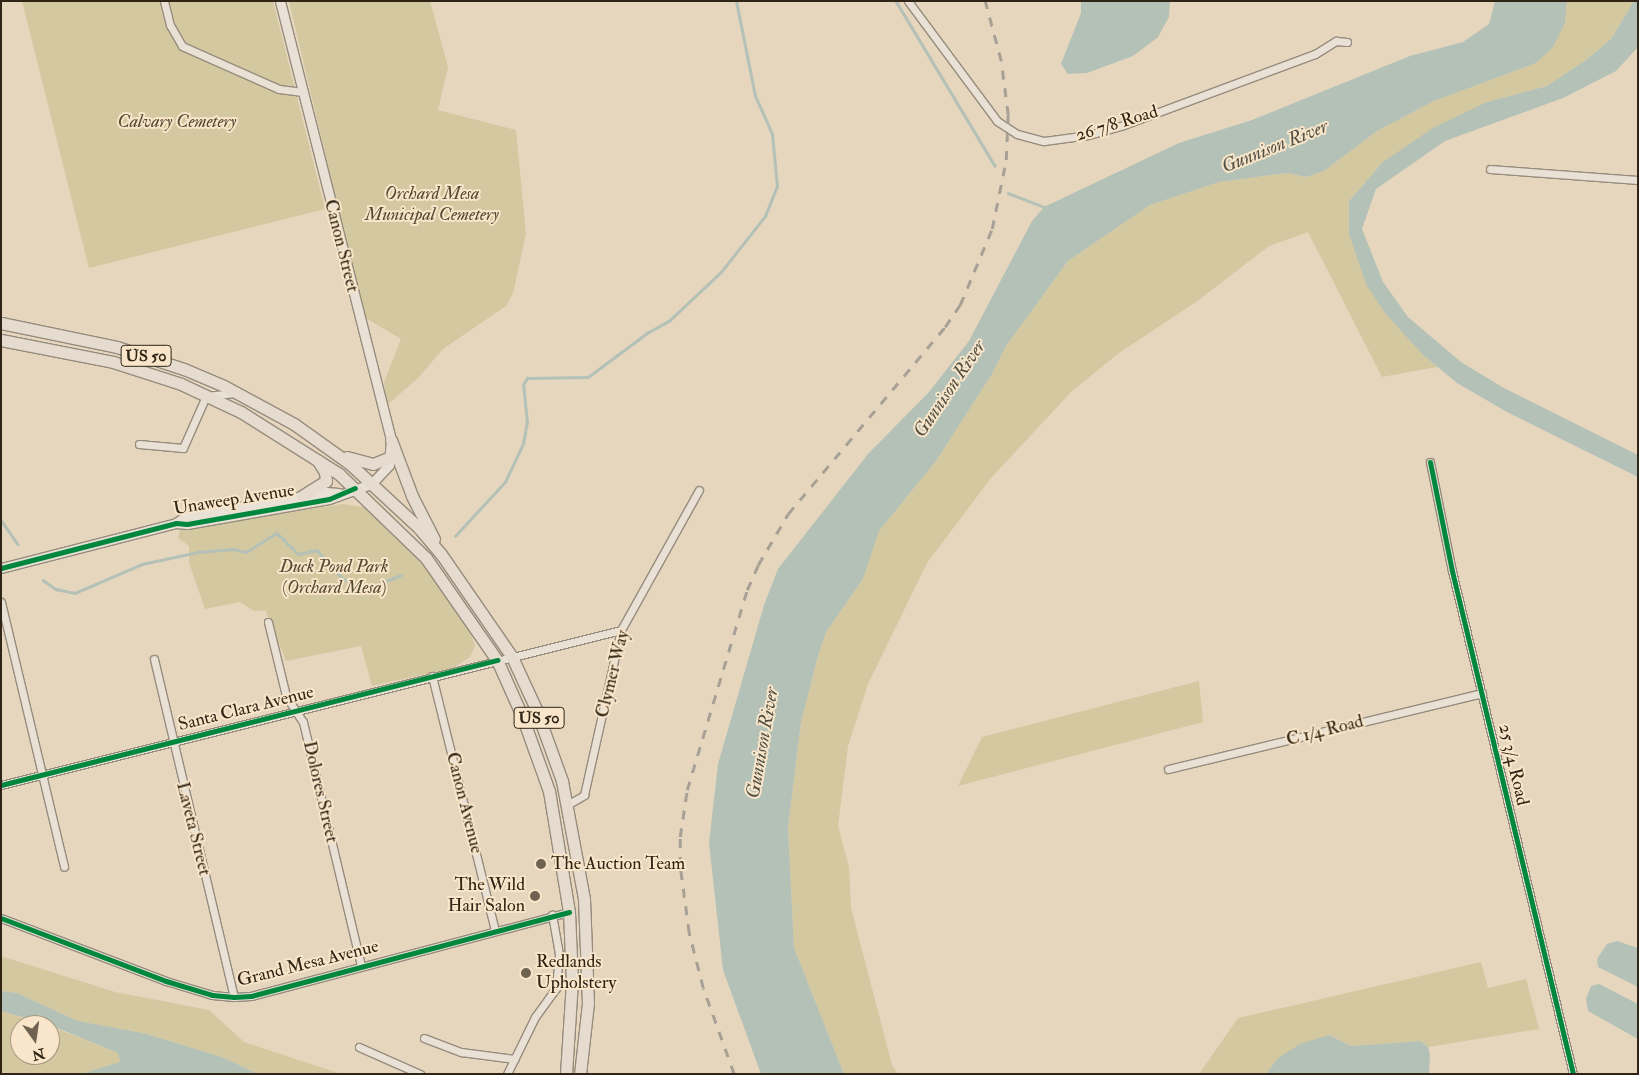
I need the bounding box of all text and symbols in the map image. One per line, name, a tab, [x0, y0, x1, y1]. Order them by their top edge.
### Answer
street label: 26 7/8 Road	[1073, 101, 1161, 147]
park label: Calvary Cemetery	[118, 111, 236, 133]
water label: Gunnison River	[1219, 115, 1331, 179]
park label: Orchard Mesa Municipal Cemetery	[365, 184, 499, 226]
street label: Canon Street	[319, 197, 363, 295]
water label: Gunnison River	[909, 336, 991, 442]
road number: US 50	[120, 342, 172, 370]
street label: Unaweep Avenue	[172, 480, 296, 520]
park label: Duck Pond Park (Orchard Mesa)	[280, 557, 388, 600]
street label: Clymer Way	[592, 628, 634, 720]
street label: Santa Clara Avenue	[176, 682, 316, 736]
water label: Gunnison River	[742, 686, 784, 800]
road number: US 50	[513, 704, 565, 731]
street label: C 1/4 Road	[1284, 711, 1366, 751]
street label: 25 3/4 Road	[1493, 722, 1533, 808]
street label: Dolores Street	[298, 739, 342, 845]
street label: Canon Avenue	[441, 750, 487, 856]
street label: Laveta Street	[171, 780, 215, 878]
place label: The Auction Team	[551, 853, 685, 875]
marker: The Auction Team	[535, 858, 547, 870]
place label: The Wild Hair Salon	[448, 875, 525, 918]
marker: The Wild Hair Salon	[529, 890, 541, 902]
street label: Grand Mesa Avenue	[235, 936, 381, 992]
place label: Redlands Upholstery	[536, 952, 616, 994]
marker: Redlands Upholstery	[520, 967, 532, 979]
north arrow	[10, 1015, 60, 1065]
text: N	[30, 1044, 47, 1064]

